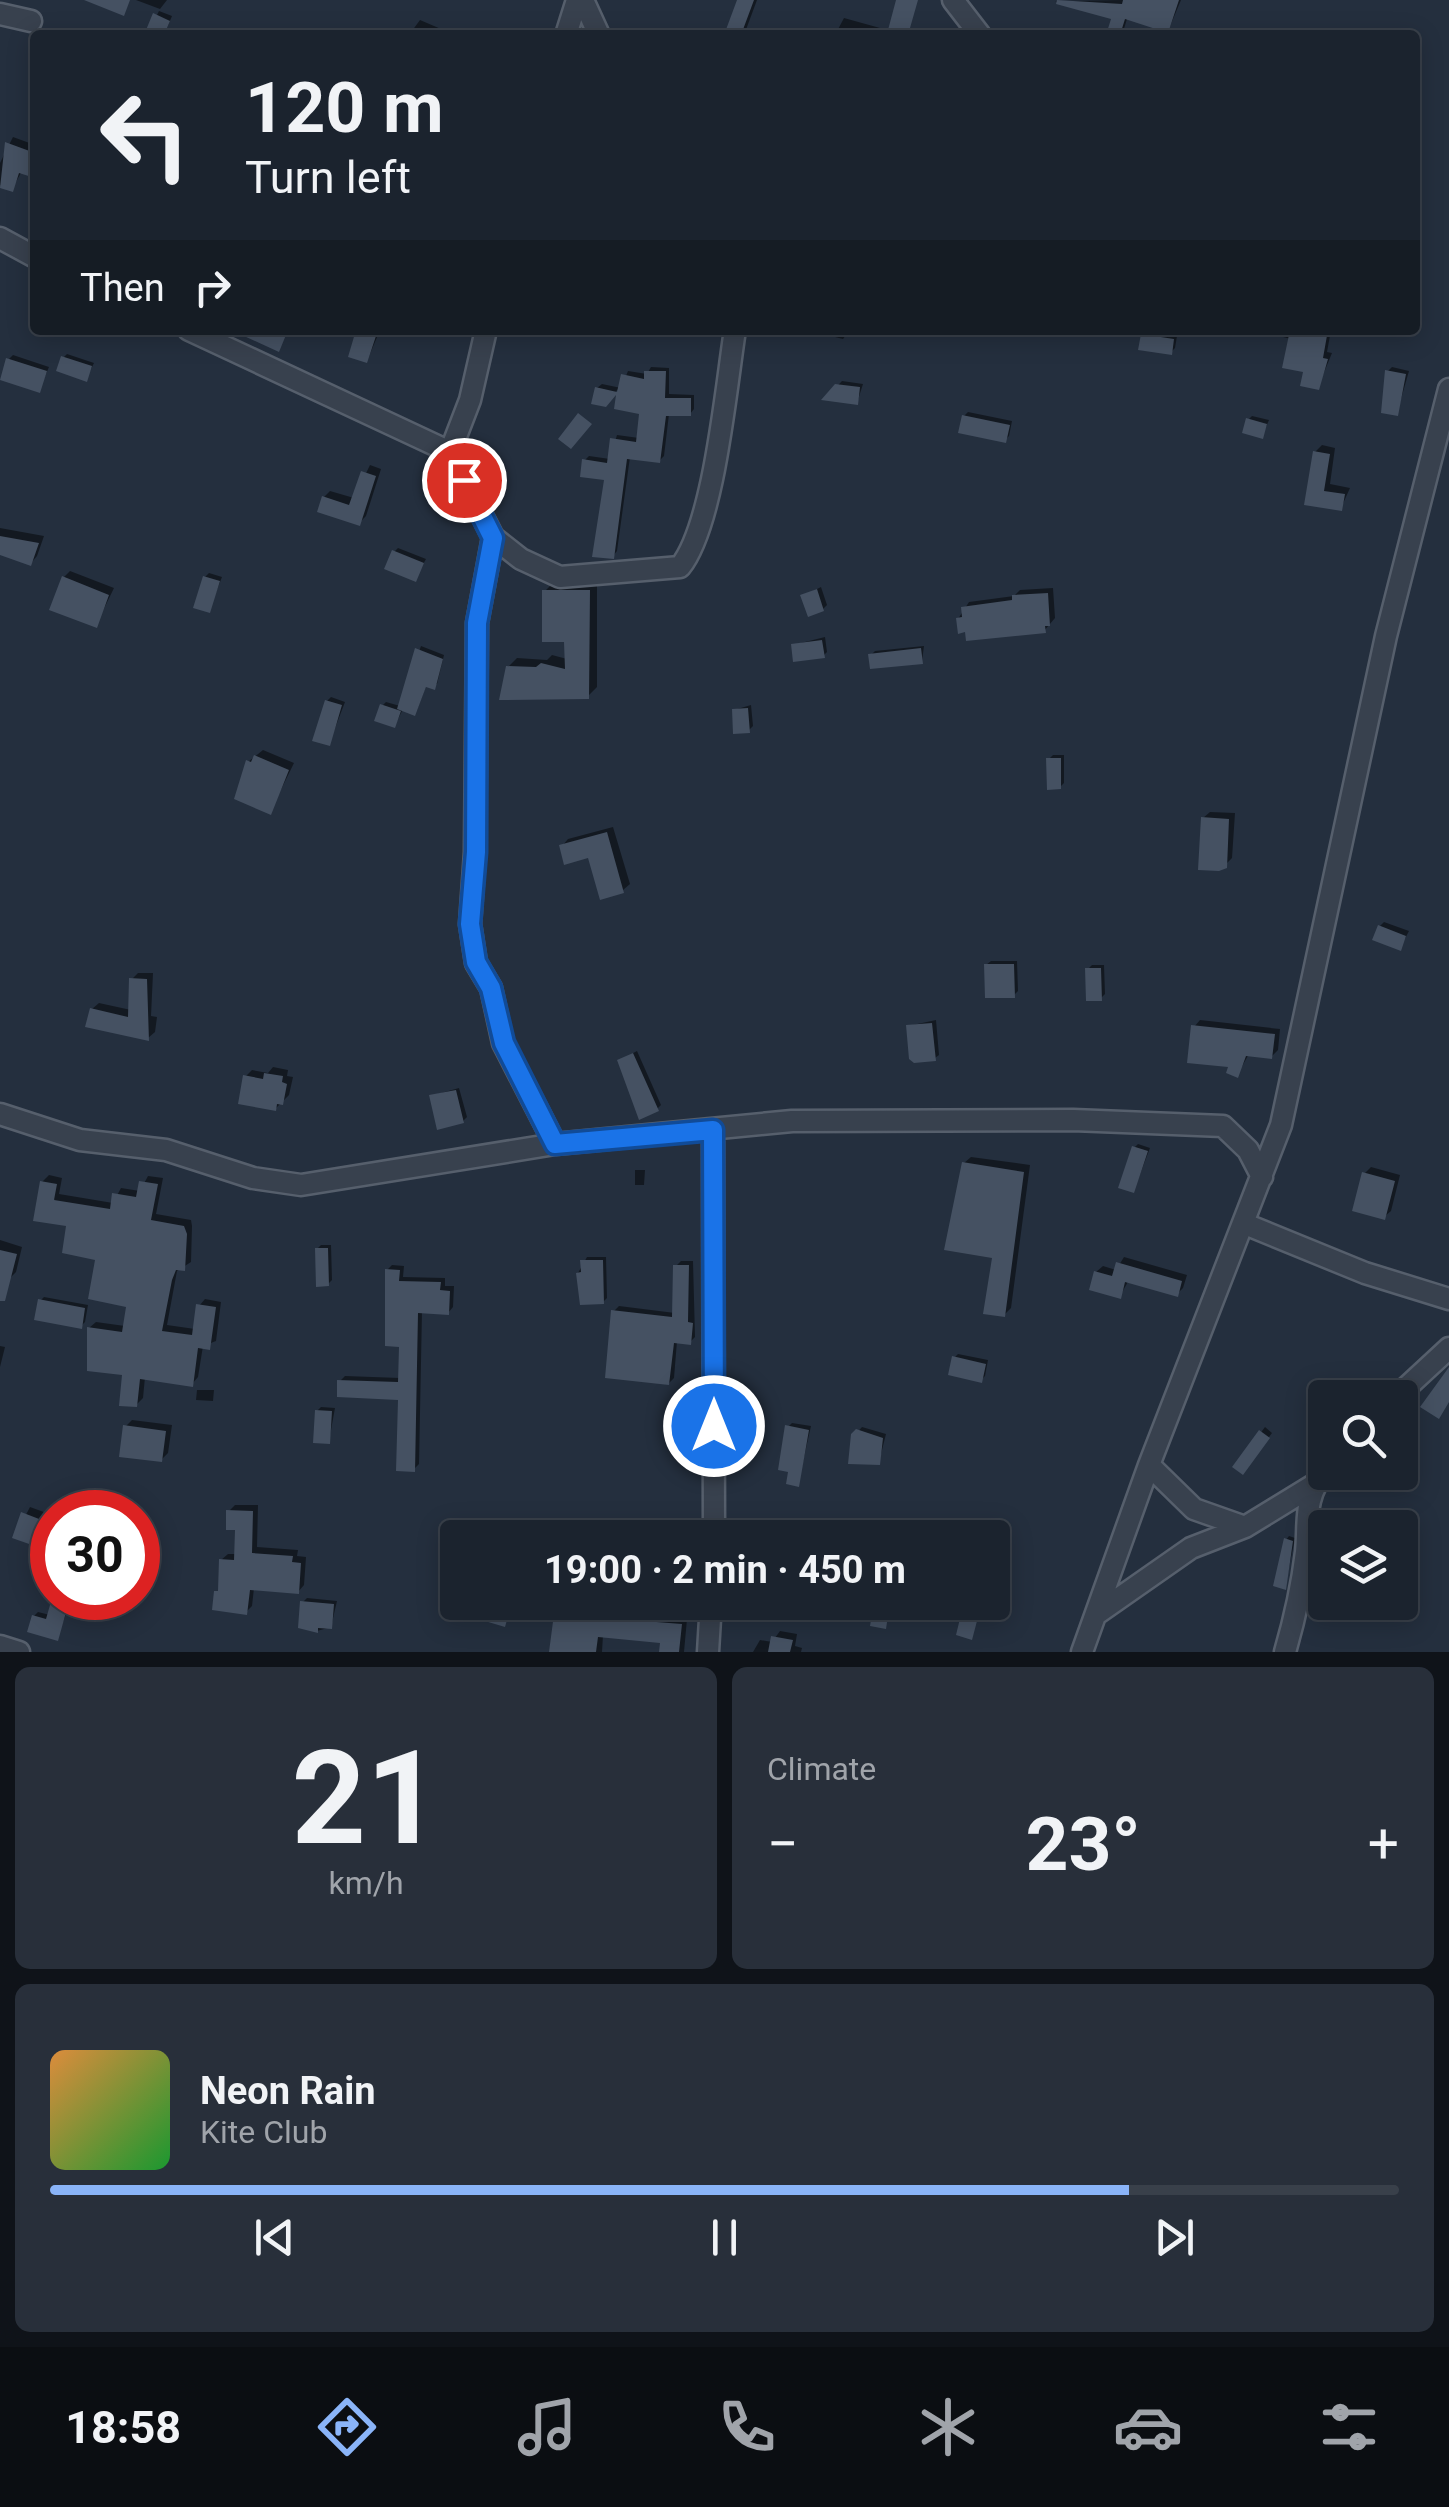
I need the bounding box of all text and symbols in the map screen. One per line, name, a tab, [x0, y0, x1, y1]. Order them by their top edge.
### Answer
text: 120 m	[245, 67, 444, 149]
icon: left	[80, 70, 210, 200]
text: Turn left	[245, 151, 411, 204]
icon: right	[185, 260, 240, 315]
text: Then	[80, 266, 165, 310]
pin	[422, 438, 507, 523]
icon: arrive	[437, 453, 492, 508]
position arrow	[662, 1374, 766, 1478]
map controls	[1308, 1380, 1418, 1620]
button: search	[1308, 1380, 1418, 1490]
speed limit sign: 30	[30, 1490, 160, 1620]
button: layers	[1308, 1510, 1418, 1620]
text: 19:00 · 2 min · 450 m	[544, 1548, 906, 1592]
text: 21	[291, 1722, 441, 1875]
text: Climate	[767, 1750, 876, 1788]
text: 23°	[1025, 1800, 1141, 1888]
text: −	[767, 1812, 798, 1876]
text: +	[1368, 1812, 1399, 1876]
text: km/h	[328, 1864, 404, 1902]
text: Neon Rain	[200, 2069, 376, 2113]
text: Kite Club	[200, 2113, 327, 2151]
icon: previous	[247, 2210, 302, 2265]
icon: pause	[697, 2210, 752, 2265]
icon: next	[1147, 2210, 1202, 2265]
icon: directions	[312, 2392, 382, 2462]
icon: music	[512, 2392, 582, 2462]
icon: phone	[712, 2392, 782, 2462]
icon: climate	[913, 2392, 983, 2462]
icon: car	[1113, 2392, 1183, 2462]
icon: filters	[1314, 2392, 1384, 2462]
text: 18:58	[65, 2401, 181, 2454]

